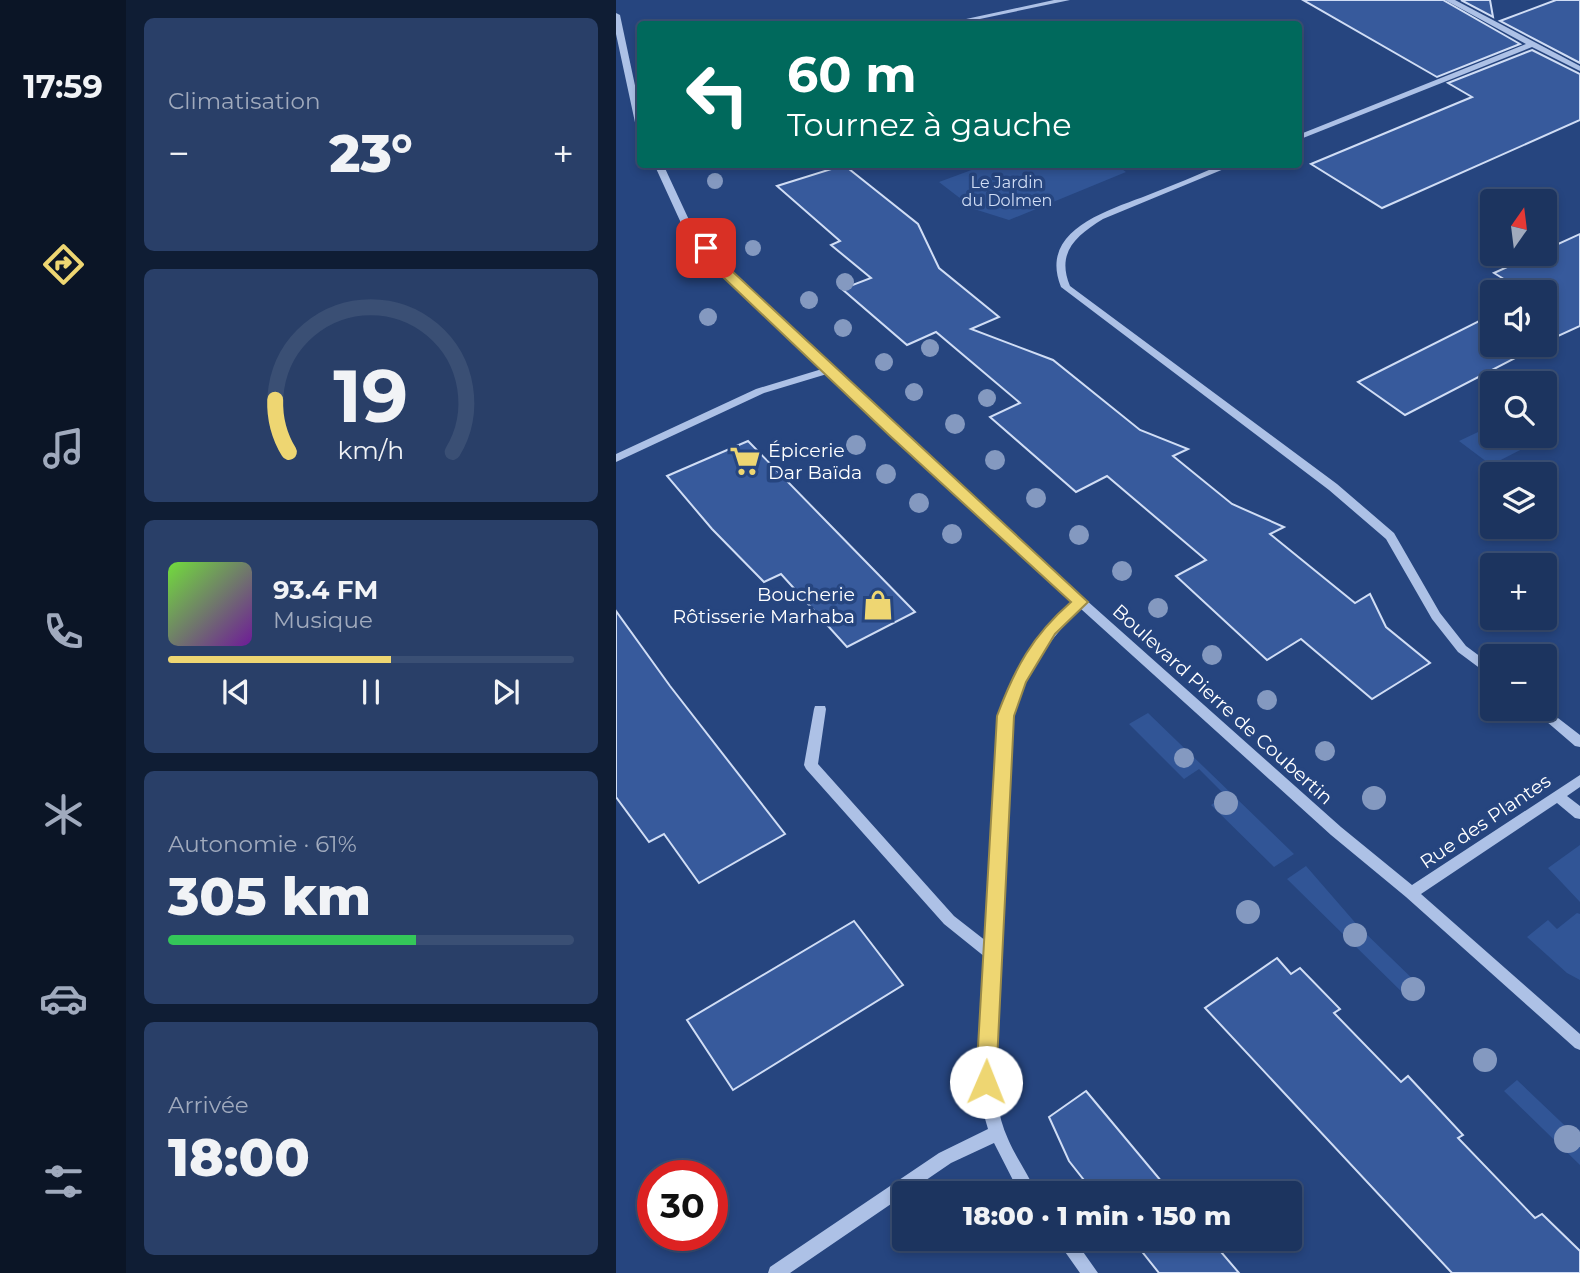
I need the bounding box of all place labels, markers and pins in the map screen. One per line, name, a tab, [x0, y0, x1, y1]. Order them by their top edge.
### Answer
pin	[676, 218, 736, 278]
place label: Épicerie Dar Baïda	[768, 439, 862, 484]
supermarket icon: Épicerie Dar Baïda	[728, 444, 762, 478]
place label: Boucherie Rôtisserie Marhaba	[673, 583, 855, 628]
shop icon: Boucherie Rôtisserie Marhaba	[861, 588, 895, 622]

